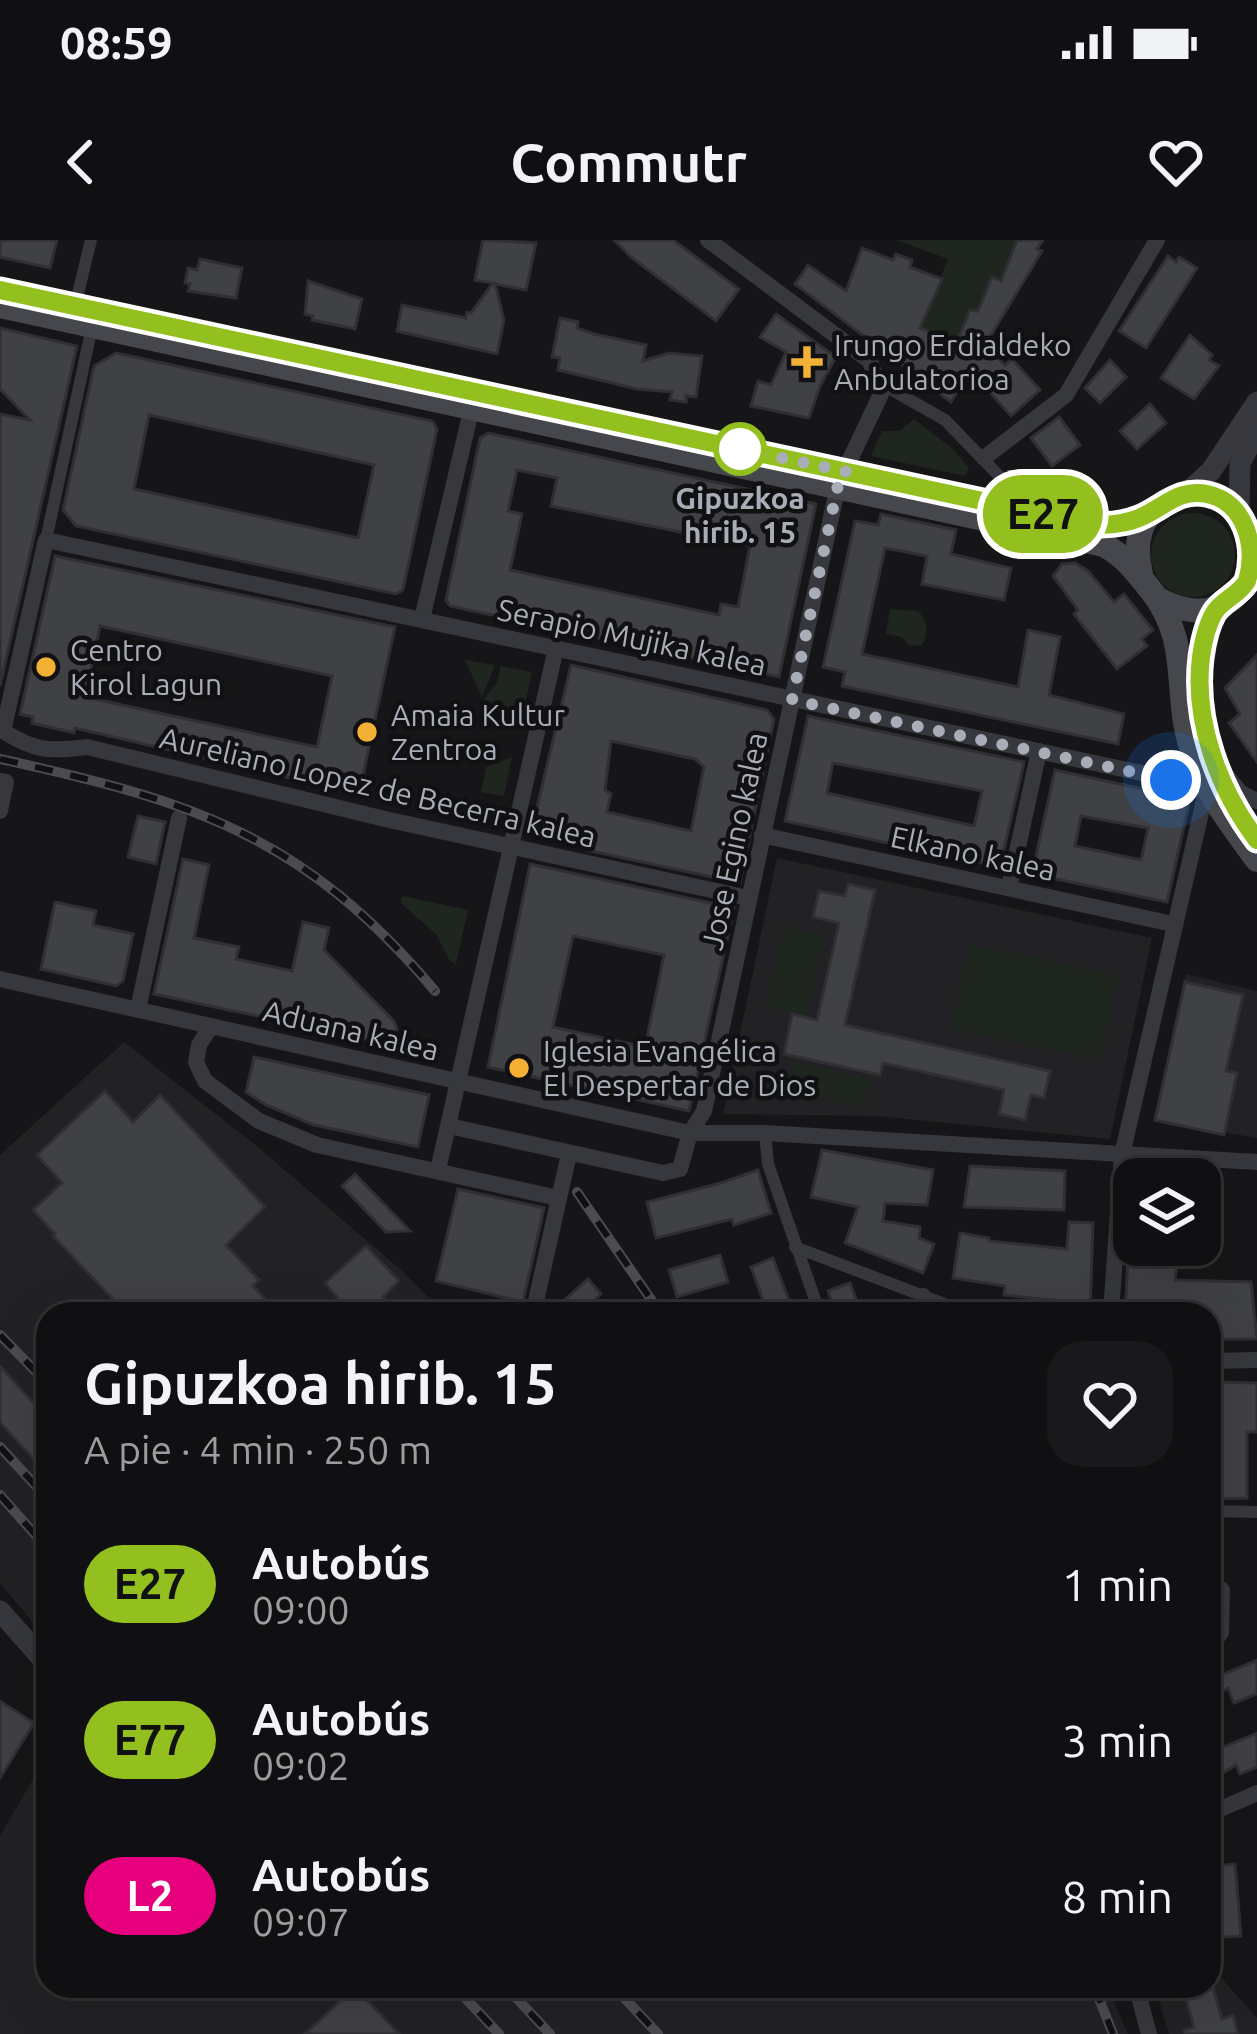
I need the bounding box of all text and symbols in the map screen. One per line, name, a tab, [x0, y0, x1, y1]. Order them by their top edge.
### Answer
text: 08:59	[60, 17, 173, 68]
icon: back	[48, 129, 114, 195]
icon: heart	[1143, 129, 1209, 195]
text: Commutr	[510, 132, 747, 192]
place label: Irungo Erdialdeko Anbulatorioa	[834, 328, 1071, 396]
marker: Irungo Erdialdeko Anbulatorioa	[791, 346, 823, 378]
marker: Gipuzkoa hirib. 15	[715, 424, 765, 474]
line badge: E27	[974, 475, 1112, 553]
place label: Gipuzkoa hirib. 15	[675, 481, 805, 549]
text: E27	[1007, 490, 1079, 537]
street label: Serapio Mujika kalea	[495, 592, 769, 682]
place label: Centro Kirol Lagun	[70, 633, 222, 701]
marker: Centro Kirol Lagun	[33, 654, 59, 680]
place label: Amaia Kultur Zentroa	[391, 698, 565, 766]
marker: Amaia Kultur Zentroa	[354, 719, 380, 745]
street label: Aureliano Lopez de Becerra kalea	[157, 720, 599, 854]
street label: Jose Egino kalea	[694, 729, 774, 953]
your location	[1141, 750, 1201, 810]
street label: Elkano kalea	[888, 819, 1058, 887]
street label: Aduana kalea	[260, 993, 442, 1067]
place label: Iglesia Evangélica El Despertar de Dios	[543, 1034, 816, 1102]
marker: Iglesia Evangélica El Despertar de Dios	[506, 1055, 532, 1081]
map controls	[1113, 1158, 1221, 1266]
button: layers	[1113, 1158, 1221, 1266]
button: heart	[1047, 1341, 1173, 1467]
text: Gipuzkoa hirib. 15	[84, 1351, 557, 1415]
text: A pie · 4 min · 250 m	[84, 1428, 432, 1471]
text: Autobús	[252, 1537, 430, 1588]
text: 1 min	[1062, 1559, 1173, 1610]
text: E27	[114, 1560, 186, 1607]
text: 09:00	[252, 1588, 350, 1631]
text: Autobús	[252, 1693, 430, 1744]
text: 3 min	[1062, 1715, 1173, 1766]
text: E77	[114, 1716, 186, 1763]
text: 09:02	[252, 1744, 350, 1787]
text: Autobús	[252, 1849, 430, 1900]
text: 8 min	[1062, 1871, 1173, 1922]
text: L2	[127, 1872, 173, 1919]
text: 09:07	[252, 1900, 350, 1943]

